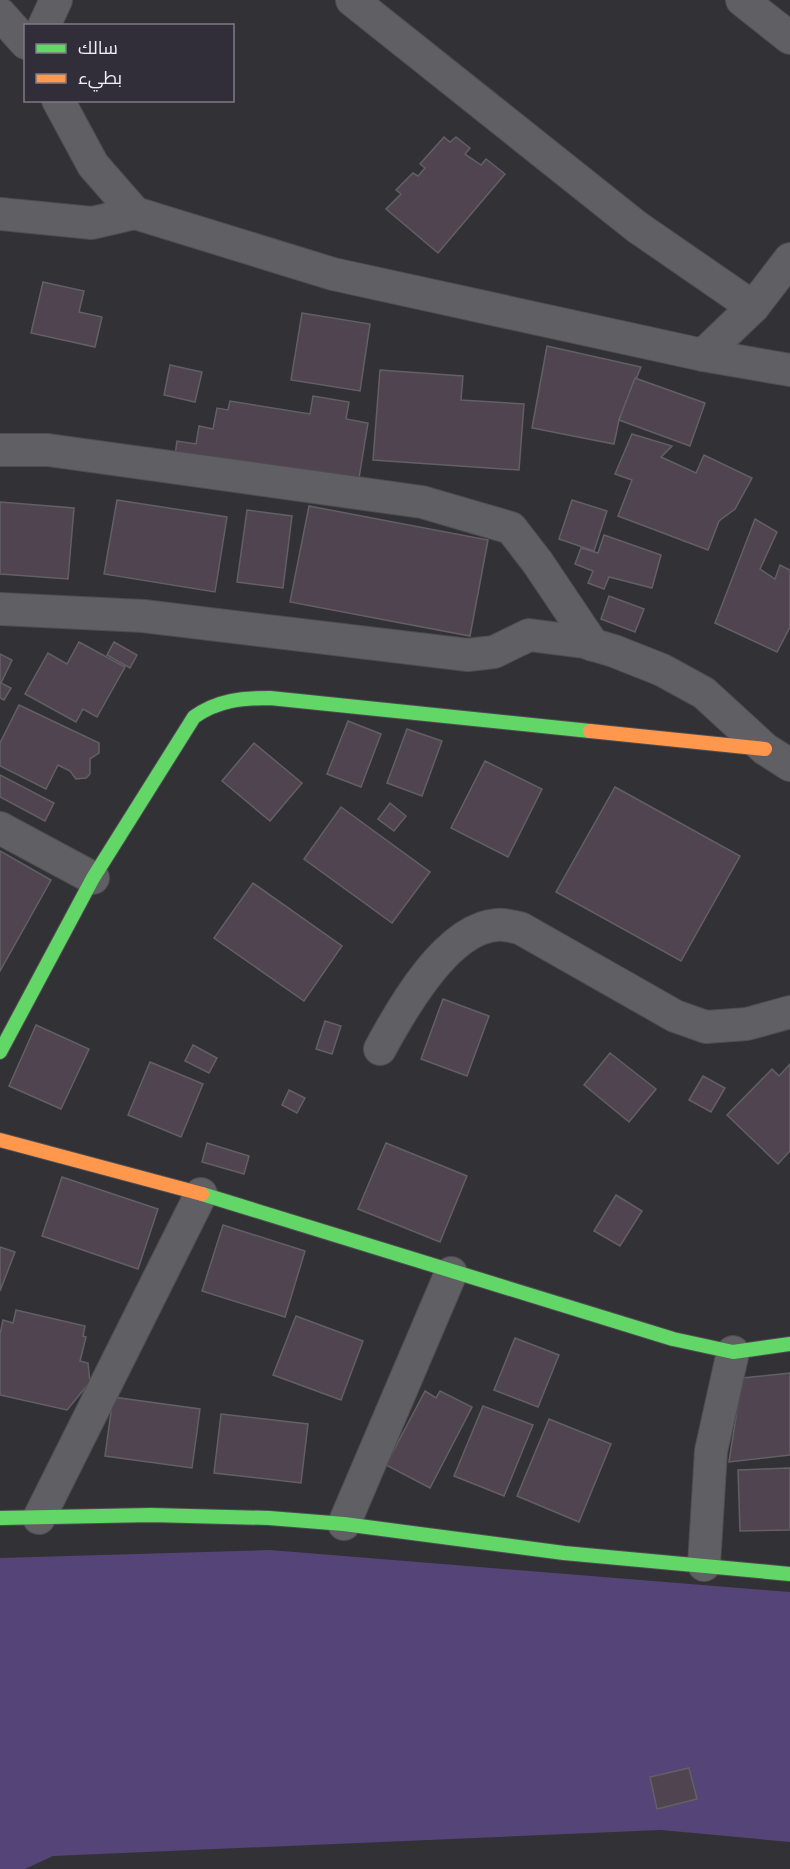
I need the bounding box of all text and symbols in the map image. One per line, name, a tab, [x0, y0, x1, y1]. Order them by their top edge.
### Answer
legend	[24, 24, 234, 102]
text: سالك	[78, 35, 118, 59]
text: بطيء	[78, 65, 122, 92]

